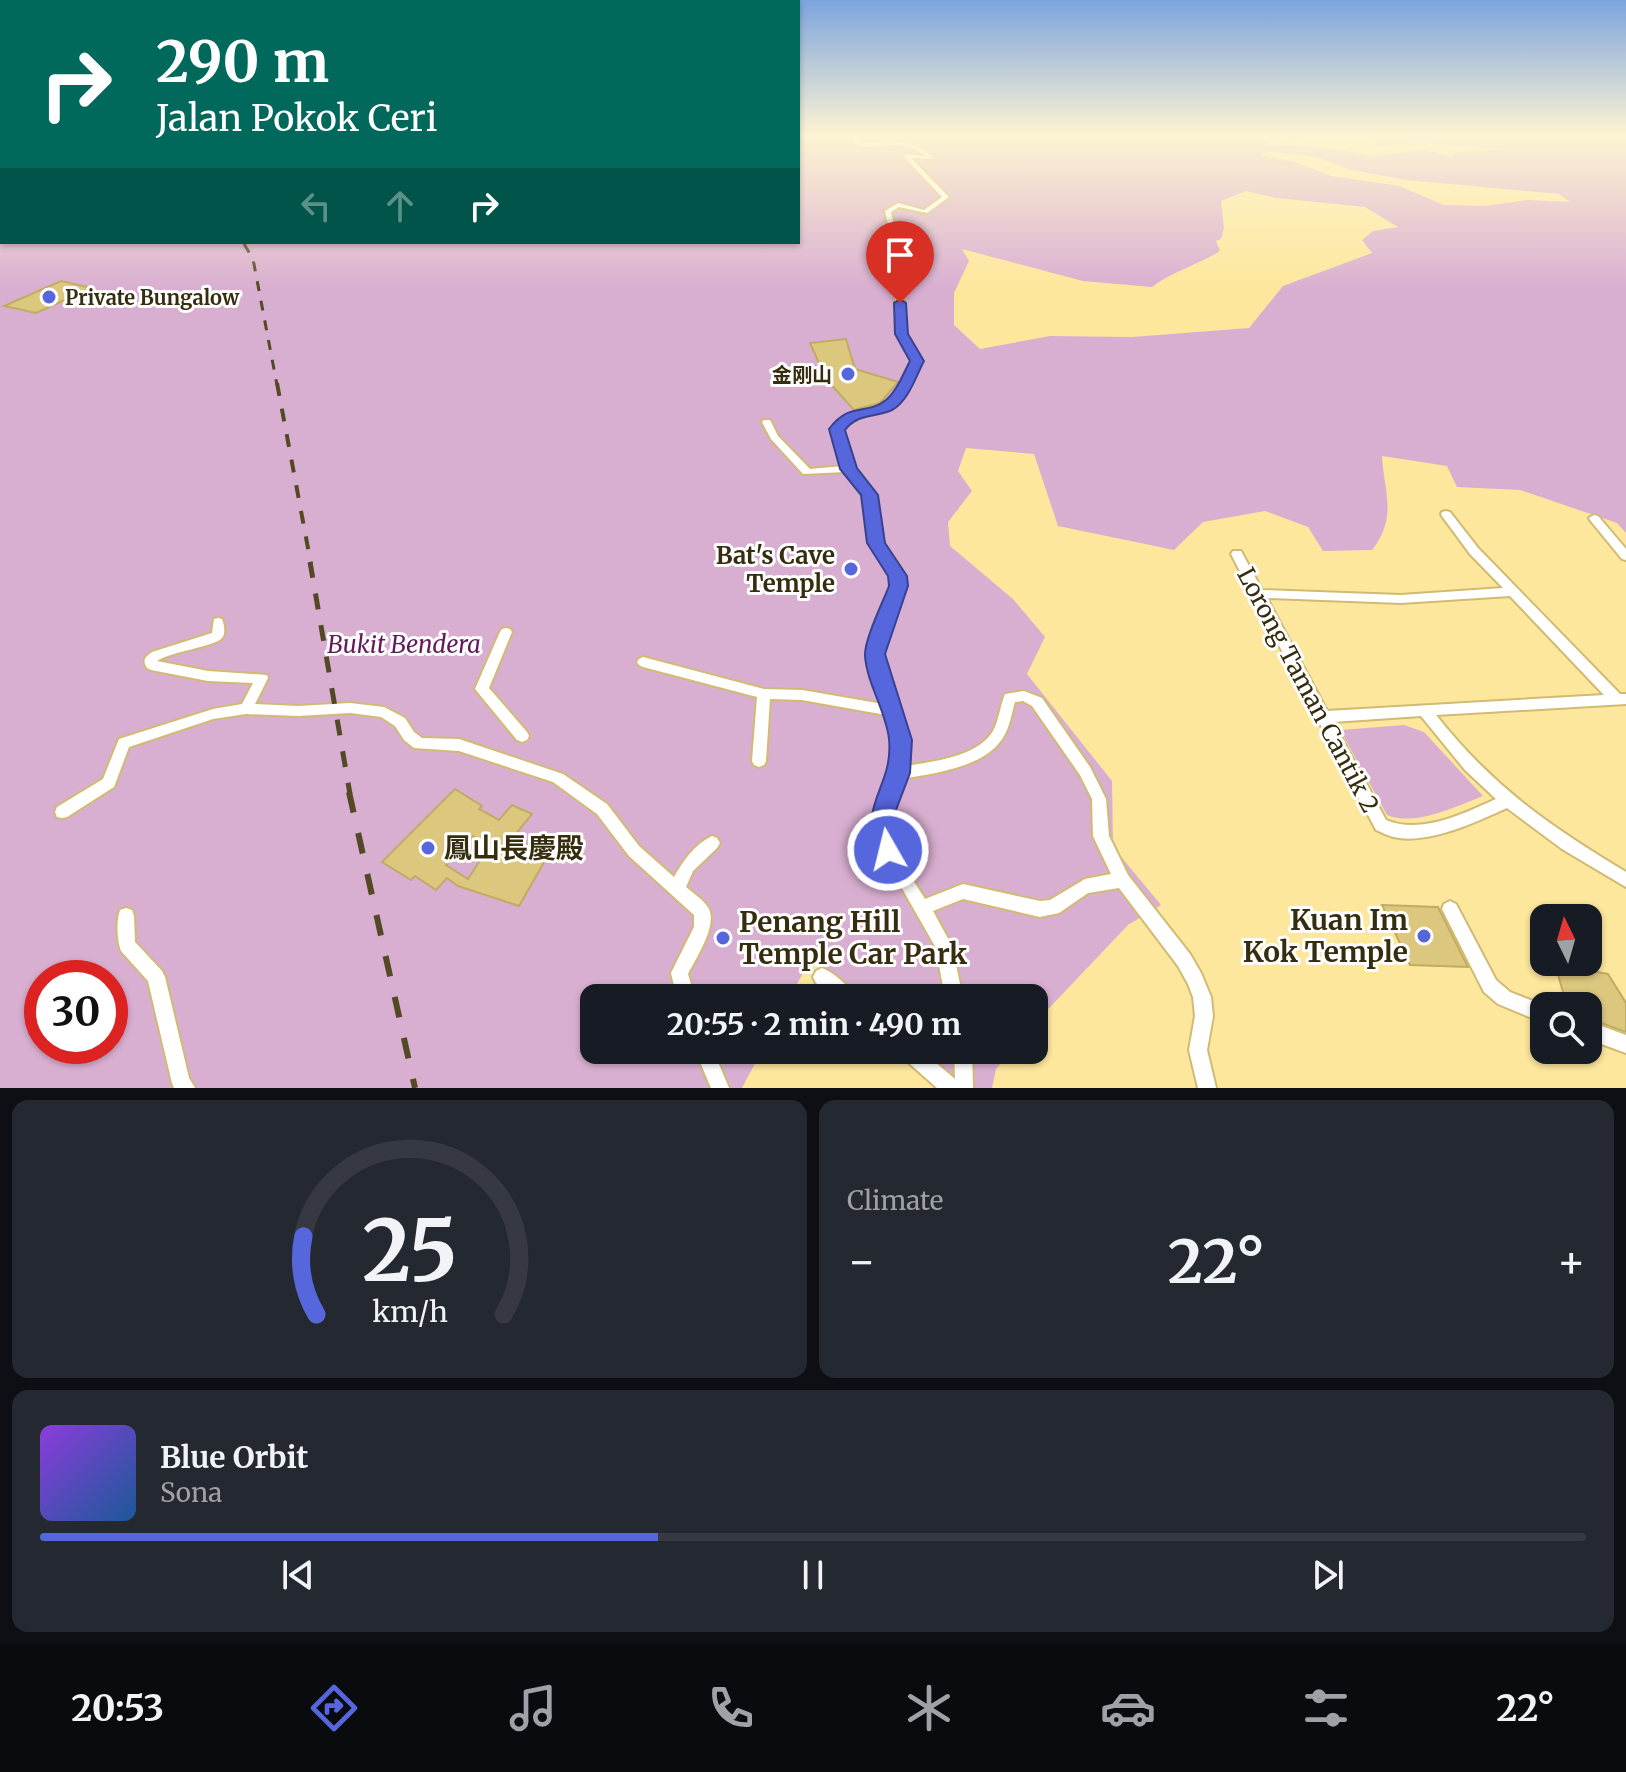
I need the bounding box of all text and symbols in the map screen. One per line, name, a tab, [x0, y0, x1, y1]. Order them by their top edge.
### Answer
text: 290 m	[156, 27, 329, 97]
icon: right	[24, 32, 128, 136]
text: Jalan Pokok Ceri	[156, 96, 438, 141]
icon: left	[294, 184, 338, 228]
icon: ahead	[378, 184, 422, 228]
icon: right	[462, 184, 506, 228]
pin	[866, 221, 934, 303]
icon: arrive	[878, 233, 922, 277]
place label: Private Bungalow	[65, 285, 240, 310]
marker: Private Bungalow	[40, 288, 58, 306]
place label: 金刚山	[772, 362, 832, 387]
marker: 金刚山	[839, 365, 857, 383]
place label: Bat's Cave Temple	[716, 540, 835, 599]
marker: Bat's Cave Temple	[842, 560, 860, 578]
street label: Lorong Taman Cantik 2	[1230, 562, 1386, 818]
park label: Bukit Bendera	[327, 629, 481, 660]
position arrow	[846, 808, 930, 892]
place label: 鳳山長慶殿	[444, 830, 584, 866]
marker: 鳳山長慶殿	[419, 839, 437, 857]
place label: Kuan Im Kok Temple	[1243, 902, 1408, 970]
place label: Penang Hill Temple Car Park	[739, 904, 968, 972]
north arrow	[1530, 904, 1602, 976]
map controls	[1530, 904, 1602, 1064]
marker: Kuan Im Kok Temple	[1415, 927, 1433, 945]
marker: Penang Hill Temple Car Park	[714, 929, 732, 947]
speed limit sign: 30	[24, 960, 128, 1064]
button: search	[1530, 992, 1602, 1064]
text: 20:55 · 2 min · 490 m	[667, 1005, 961, 1043]
text: Climate	[847, 1184, 943, 1217]
text: 25	[362, 1199, 457, 1304]
text: 22°	[1168, 1224, 1265, 1299]
text: −	[847, 1234, 876, 1289]
text: +	[1557, 1234, 1586, 1289]
text: km/h	[372, 1294, 447, 1330]
text: Blue Orbit	[160, 1438, 308, 1476]
text: Sona	[160, 1476, 222, 1509]
icon: previous	[276, 1553, 320, 1597]
icon: pause	[791, 1553, 835, 1597]
icon: next	[1306, 1553, 1350, 1597]
icon: directions	[306, 1680, 362, 1736]
icon: music	[505, 1680, 561, 1736]
icon: phone	[703, 1680, 759, 1736]
icon: climate	[901, 1680, 957, 1736]
icon: car	[1100, 1680, 1156, 1736]
icon: filters	[1298, 1680, 1354, 1736]
text: 20:53	[71, 1686, 164, 1731]
text: 22°	[1496, 1686, 1555, 1731]

